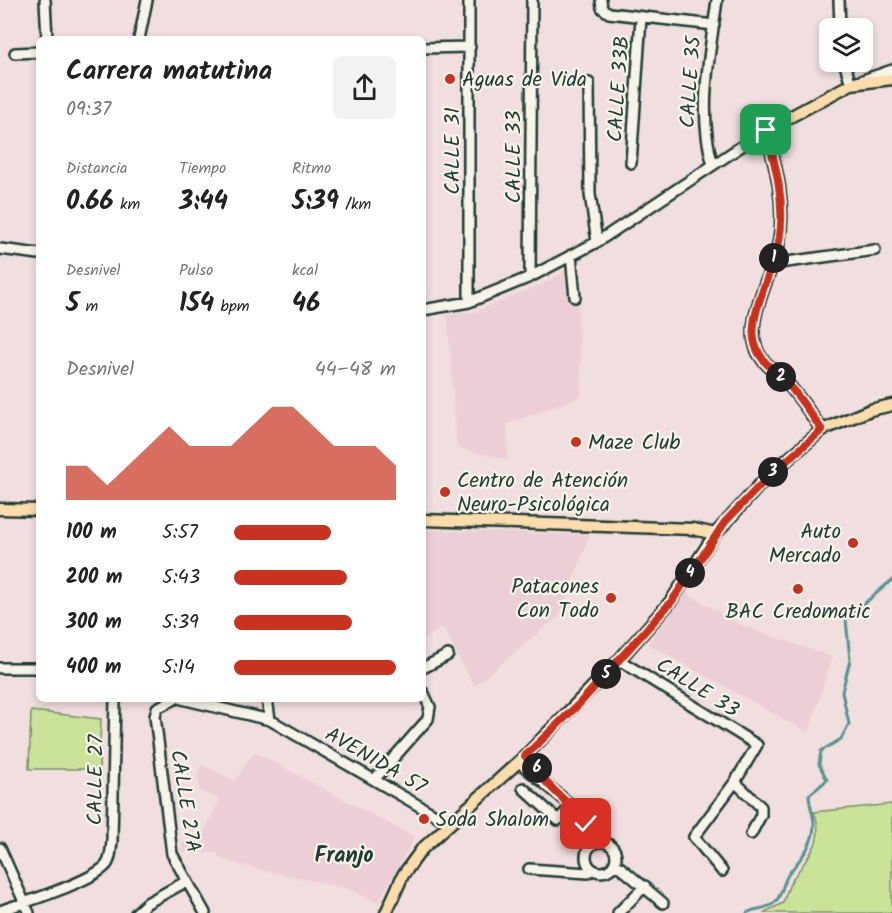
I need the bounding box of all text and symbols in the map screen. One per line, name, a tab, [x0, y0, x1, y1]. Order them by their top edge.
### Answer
map controls	[819, 18, 873, 72]
button: layers	[819, 18, 873, 72]
street label: CALLE 35	[672, 33, 711, 129]
street label: CALLE 33B	[599, 35, 640, 143]
text: Carrera matutina	[66, 50, 272, 93]
button: share	[333, 56, 396, 119]
place label: Aguas de Vida	[462, 64, 587, 97]
marker: Aguas de Vida	[443, 72, 457, 86]
text: 09:37	[66, 94, 111, 126]
pin	[740, 104, 791, 155]
street label: CALLE 31	[437, 107, 470, 195]
street label: CALLE 33	[498, 111, 531, 203]
icon: arrive	[749, 113, 782, 146]
text: Distancia	[66, 156, 128, 181]
text: Tiempo	[179, 156, 226, 181]
text: Ritmo	[292, 156, 331, 181]
text: 0.66	[66, 181, 114, 223]
text: 3:44	[179, 181, 228, 223]
text: 5:39	[292, 181, 339, 223]
text: km	[114, 192, 140, 217]
text: /km	[339, 192, 371, 217]
pin: 1	[759, 243, 789, 273]
text: 1	[772, 245, 776, 270]
text: Desnivel	[66, 258, 121, 283]
text: Pulso	[179, 258, 213, 283]
text: kcal	[292, 258, 318, 283]
text: 5	[66, 283, 79, 325]
text: 154	[179, 283, 214, 325]
text: 46	[292, 283, 320, 325]
text: m	[79, 294, 98, 319]
text: bpm	[214, 294, 249, 319]
text: Desnivel	[66, 354, 134, 386]
text: 44–48 m	[315, 354, 396, 386]
pin: 2	[766, 362, 796, 392]
text: 2	[776, 364, 786, 389]
place label: Maze Club	[588, 427, 680, 460]
marker: Maze Club	[569, 435, 583, 449]
pin: 3	[758, 457, 788, 487]
text: 3	[769, 459, 777, 484]
place label: Centro de Atención Neuro-Psicológica	[457, 465, 628, 522]
marker: Centro de Atención Neuro-Psicológica	[438, 485, 452, 499]
place label: Auto Mercado	[769, 516, 841, 573]
text: 100 m	[66, 517, 117, 549]
text: 5:57	[162, 517, 198, 549]
marker: Auto Mercado	[846, 536, 860, 550]
pin: 4	[675, 558, 705, 588]
text: 4	[686, 560, 694, 585]
text: 200 m	[66, 562, 122, 594]
text: 5:43	[162, 562, 200, 594]
place label: Patacones Con Todo	[511, 571, 599, 628]
marker: BAC Credomatic	[791, 582, 805, 596]
marker: Patacones Con Todo	[604, 591, 618, 605]
place label: BAC Credomatic	[725, 596, 871, 629]
text: 300 m	[66, 607, 122, 639]
text: 5:39	[162, 607, 199, 639]
street label: CALLE 33	[649, 650, 745, 727]
text: 400 m	[66, 652, 122, 684]
text: 5:14	[162, 652, 195, 684]
pin: 5	[591, 659, 621, 689]
text: 5	[602, 661, 610, 686]
street label: AVENIDA 57	[318, 719, 433, 804]
street label: CALLE 27	[79, 733, 114, 826]
street label: CALLE 27A	[160, 747, 209, 855]
pin: 6	[522, 753, 552, 783]
text: 6	[533, 755, 541, 780]
pin	[560, 798, 611, 849]
place label: Soda Shalom	[436, 804, 549, 837]
icon: check	[569, 807, 602, 840]
marker: Soda Shalom	[417, 812, 431, 826]
district label: Franjo	[314, 839, 374, 874]

